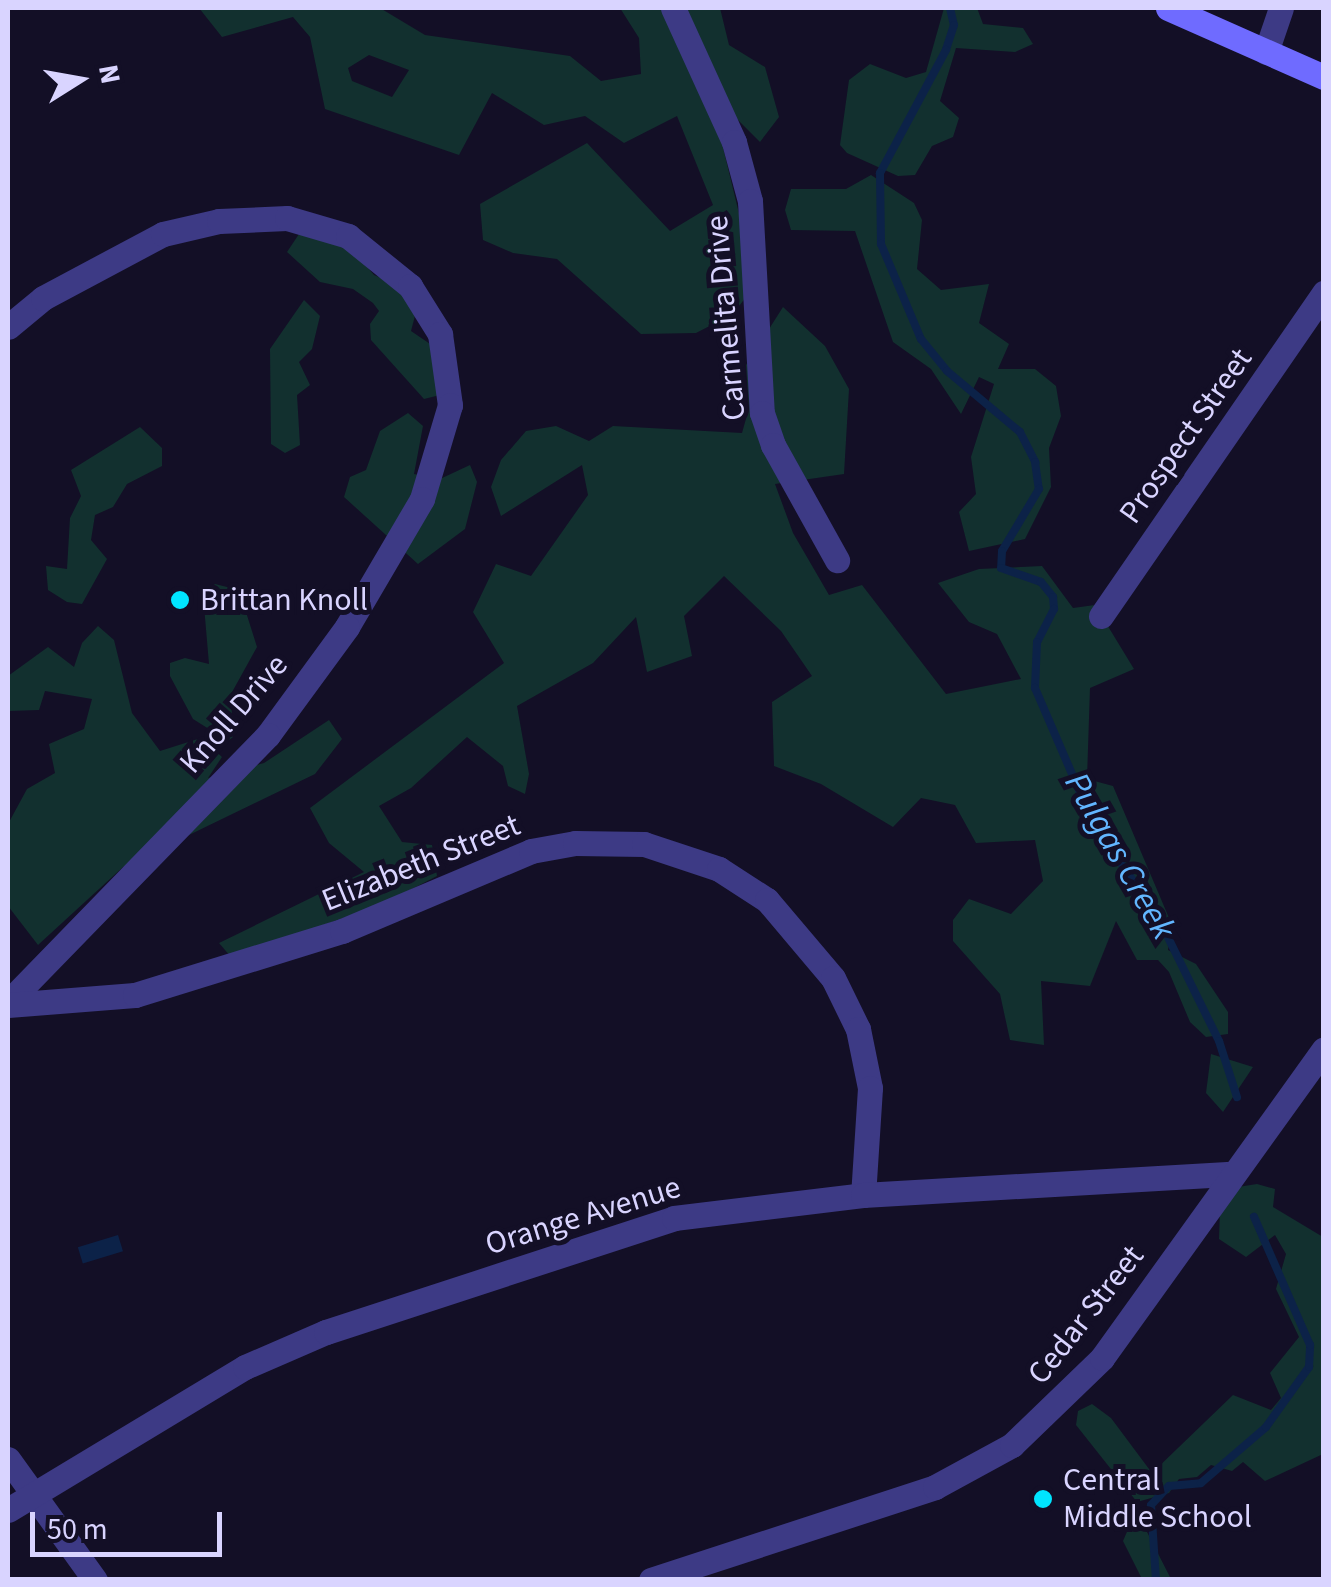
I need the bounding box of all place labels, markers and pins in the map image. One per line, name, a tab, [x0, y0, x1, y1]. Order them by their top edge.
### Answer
place label: Brittan Knoll	[200, 581, 368, 619]
marker: Brittan Knoll	[169, 589, 191, 611]
place label: Central Middle School	[1063, 1462, 1252, 1537]
marker: Central Middle School	[1032, 1488, 1054, 1510]

